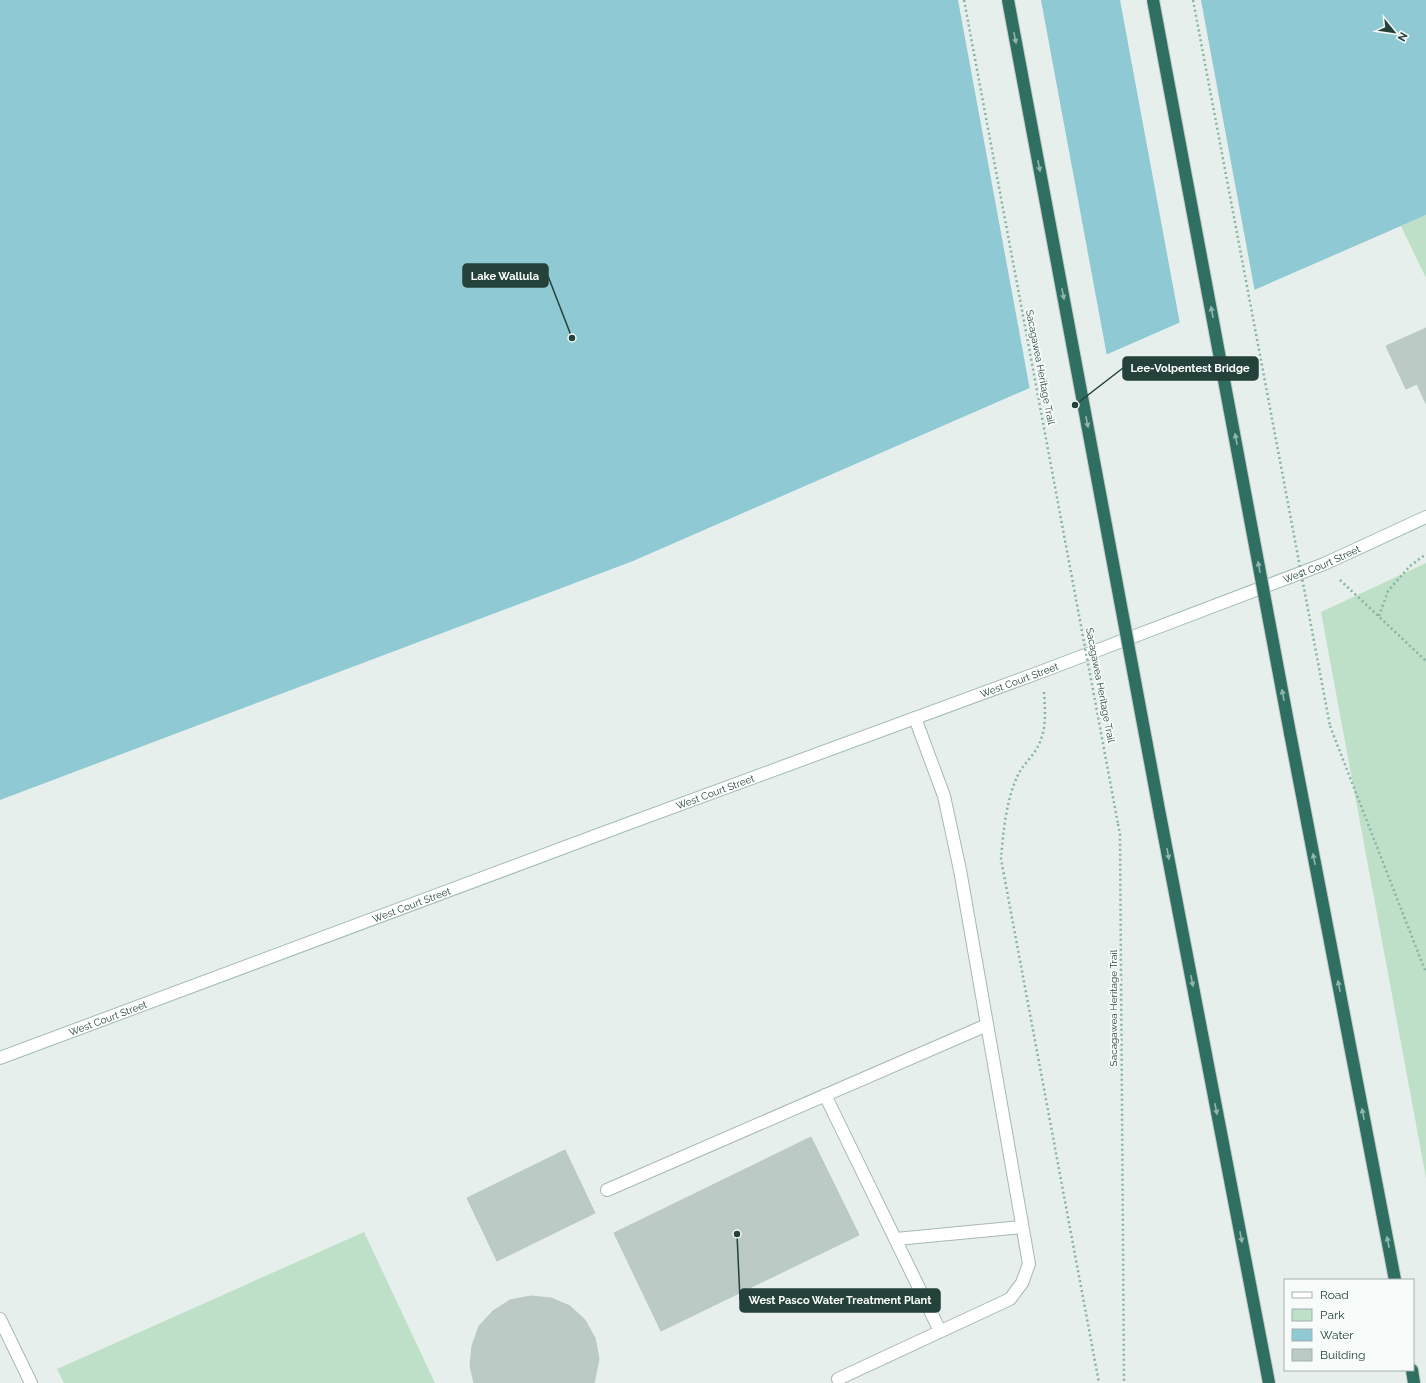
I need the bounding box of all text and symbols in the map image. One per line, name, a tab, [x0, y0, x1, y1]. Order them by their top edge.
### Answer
north arrow	[1374, 12, 1414, 52]
text: N	[1395, 30, 1410, 43]
one-way arrow	[1012, 32, 1018, 44]
one-way arrow	[1036, 160, 1042, 172]
callout: Lake Wallula	[463, 264, 548, 287]
text: Lake Wallula	[471, 270, 539, 283]
one-way arrow	[1060, 288, 1066, 300]
one-way arrow	[1208, 305, 1214, 318]
street label: Sacagawea Heritage Trail	[1024, 309, 1057, 426]
callout: Lee-Volpentest Bridge	[1123, 357, 1258, 380]
text: Lee-Volpentest Bridge	[1130, 362, 1250, 375]
one-way arrow	[1084, 416, 1090, 428]
one-way arrow	[1232, 433, 1238, 445]
street label: West Court Street	[1282, 543, 1363, 585]
one-way arrow	[1256, 561, 1262, 573]
street label: Sacagawea Heritage Trail	[1084, 627, 1117, 744]
street label: West Court Street	[979, 661, 1060, 700]
one-way arrow	[1280, 689, 1286, 701]
street label: West Court Street	[675, 772, 756, 811]
one-way arrow	[1165, 848, 1171, 860]
one-way arrow	[1311, 852, 1317, 865]
street label: West Court Street	[371, 885, 453, 925]
street label: Sacagawea Heritage Trail	[1108, 949, 1119, 1066]
one-way arrow	[1189, 975, 1195, 988]
one-way arrow	[1335, 980, 1341, 992]
street label: West Court Street	[67, 998, 149, 1038]
one-way arrow	[1214, 1103, 1220, 1115]
one-way arrow	[1360, 1108, 1366, 1120]
one-way arrow	[1238, 1231, 1244, 1243]
one-way arrow	[1384, 1236, 1390, 1248]
legend	[1284, 1279, 1414, 1371]
text: Road	[1320, 1288, 1349, 1302]
callout: West Pasco Water Treatment Plant	[740, 1289, 940, 1312]
text: West Pasco Water Treatment Plant	[749, 1294, 932, 1307]
text: Park	[1320, 1308, 1345, 1322]
text: Water	[1320, 1328, 1354, 1342]
text: Building	[1320, 1348, 1366, 1362]

